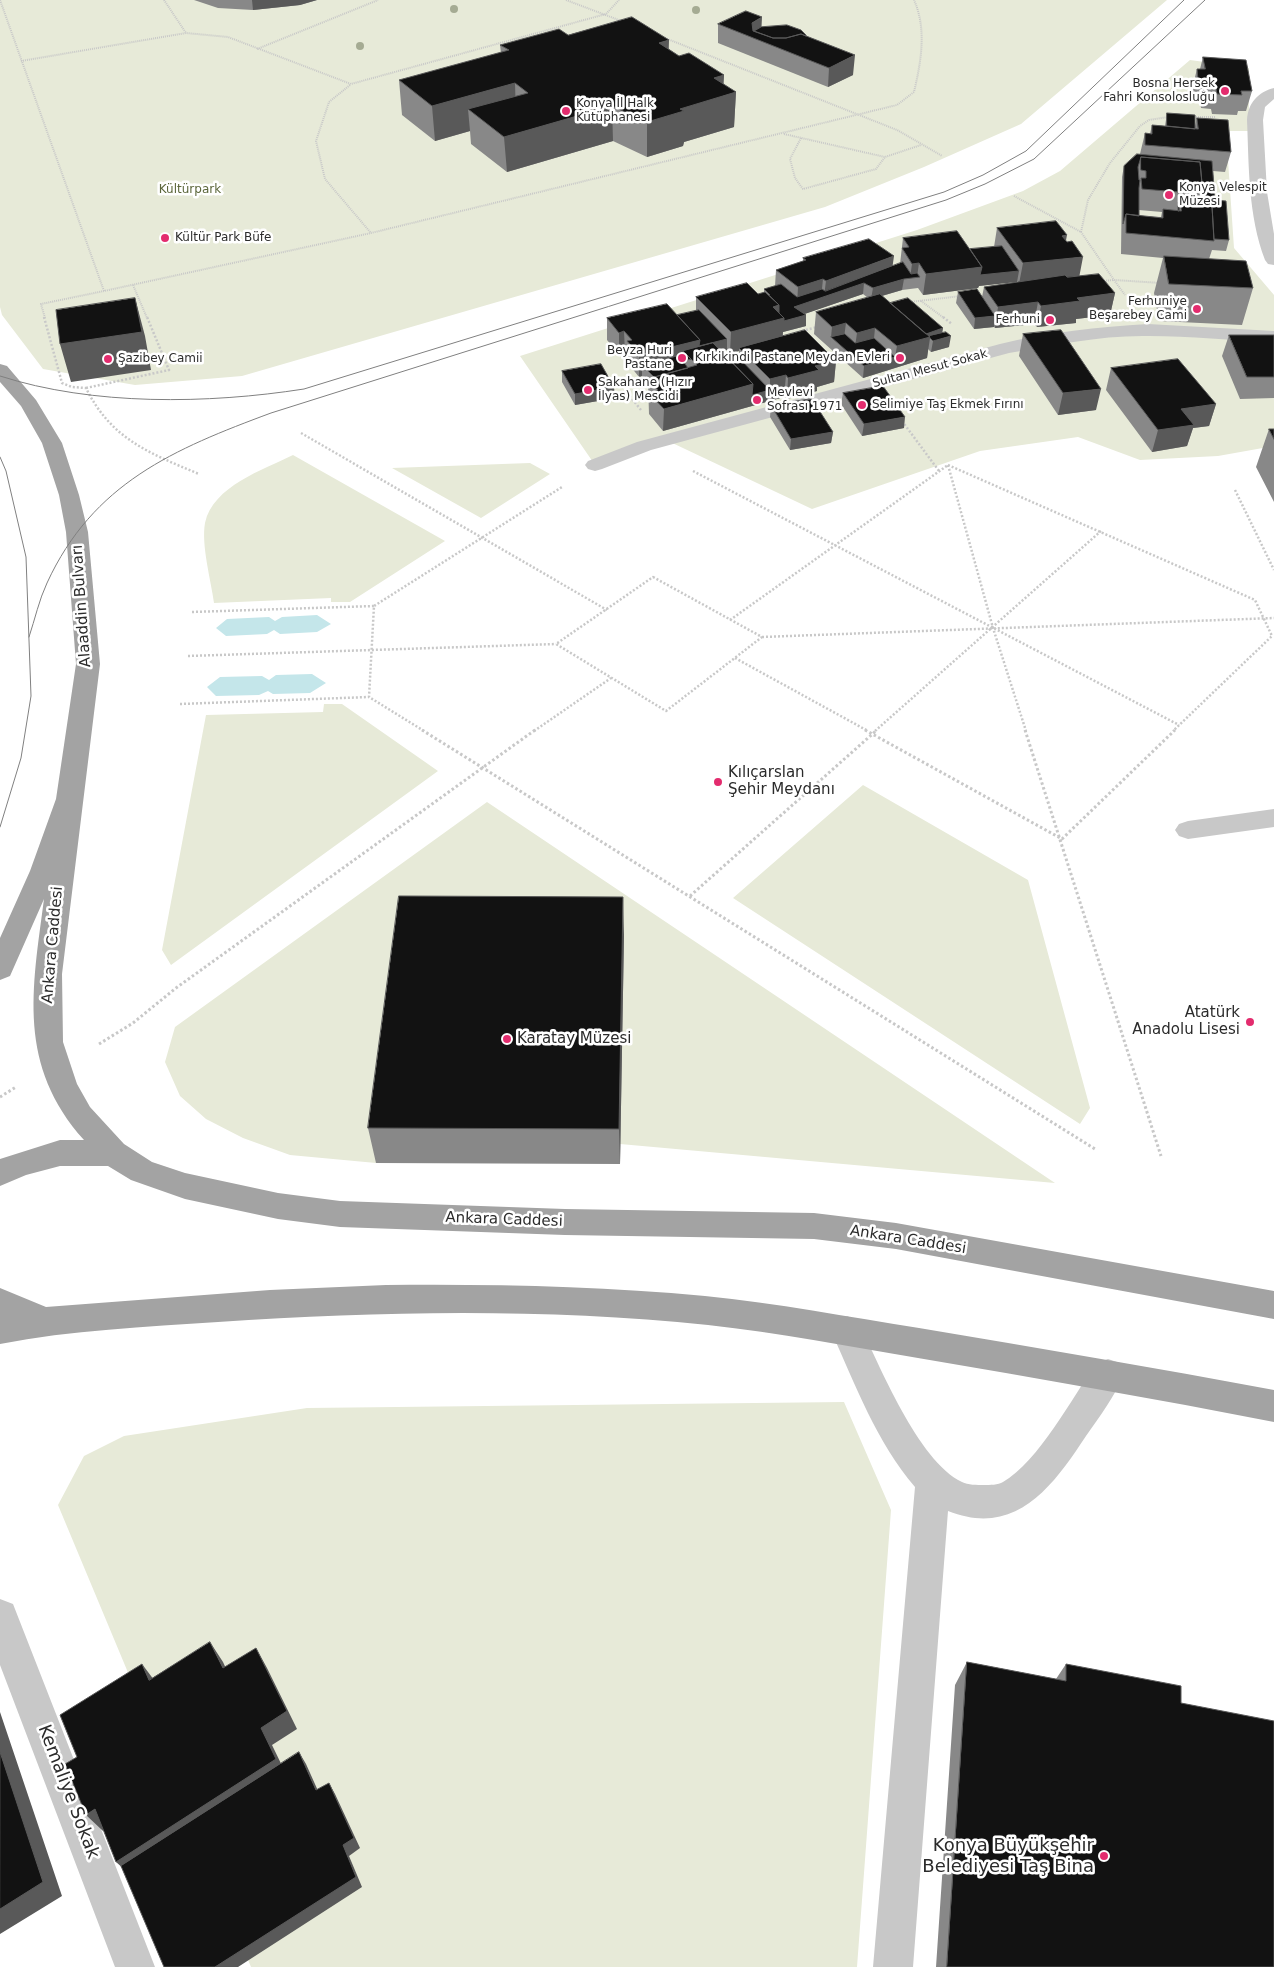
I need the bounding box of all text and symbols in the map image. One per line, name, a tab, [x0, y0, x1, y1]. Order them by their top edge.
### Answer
place label: Bosna Hersek Fahri Konsolosluğu	[1103, 77, 1215, 105]
marker: Bosna Hersek Fahri Konsolosluğu	[1219, 85, 1231, 97]
place label: Konya İl Halk Kütüphanesi	[576, 97, 654, 125]
marker: Konya İl Halk Kütüphanesi	[560, 105, 572, 117]
place label: Konya Velespit Müzesi	[1179, 181, 1267, 209]
park label: Kültürpark	[159, 183, 221, 197]
marker: Konya Velespit Müzesi	[1163, 189, 1175, 201]
place label: Kültür Park Büfe	[175, 231, 271, 245]
marker: Kültür Park Büfe	[159, 232, 171, 244]
place label: Ferhuniye Beşarebey Cami	[1089, 295, 1187, 323]
marker: Ferhuniye Beşarebey Cami	[1191, 303, 1203, 315]
place label: Ferhuni	[995, 313, 1040, 327]
marker: Ferhuni	[1044, 314, 1056, 326]
place label: Beyza Huri Pastane	[607, 344, 672, 372]
street label: Sultan Mesut Sokak	[871, 347, 989, 391]
place label: Kırkikindi Pastane Meydan Evleri	[695, 351, 890, 365]
place label: Şazibey Camii	[118, 352, 203, 366]
marker: Beyza Huri Pastane	[676, 352, 688, 364]
marker: Kırkikindi Pastane Meydan Evleri	[894, 352, 906, 364]
marker: Şazibey Camii	[102, 353, 114, 365]
place label: Sakahane (Hızır İlyas) Mescidi	[598, 376, 692, 404]
marker: Sakahane (Hızır İlyas) Mescidi	[582, 384, 594, 396]
place label: Mevlevi Sofrası 1971	[767, 386, 842, 414]
marker: Mevlevi Sofrası 1971	[751, 394, 763, 406]
place label: Selimiye Taş Ekmek Fırını	[872, 398, 1024, 412]
marker: Selimiye Taş Ekmek Fırını	[856, 399, 868, 411]
street label: Alaaddin Bulvarı	[69, 544, 95, 668]
place label: Kılıçarslan Şehir Meydanı	[728, 764, 835, 799]
marker: Kılıçarslan Şehir Meydanı	[712, 776, 724, 788]
street label: Ankara Caddesi	[39, 886, 67, 1004]
place label: Atatürk Anadolu Lisesi	[1132, 1004, 1240, 1039]
marker: Atatürk Anadolu Lisesi	[1244, 1016, 1256, 1028]
place label: Karatay Müzesi	[517, 1030, 631, 1048]
marker: Karatay Müzesi	[501, 1033, 513, 1045]
street label: Ankara Caddesi	[445, 1209, 563, 1231]
street label: Ankara Caddesi	[849, 1222, 967, 1258]
street label: Kemaliye Sokak	[32, 1722, 104, 1862]
place label: Konya Büyükşehir Belediyesi Taş Bina	[922, 1835, 1094, 1878]
marker: Konya Büyükşehir Belediyesi Taş Bina	[1098, 1850, 1110, 1862]

